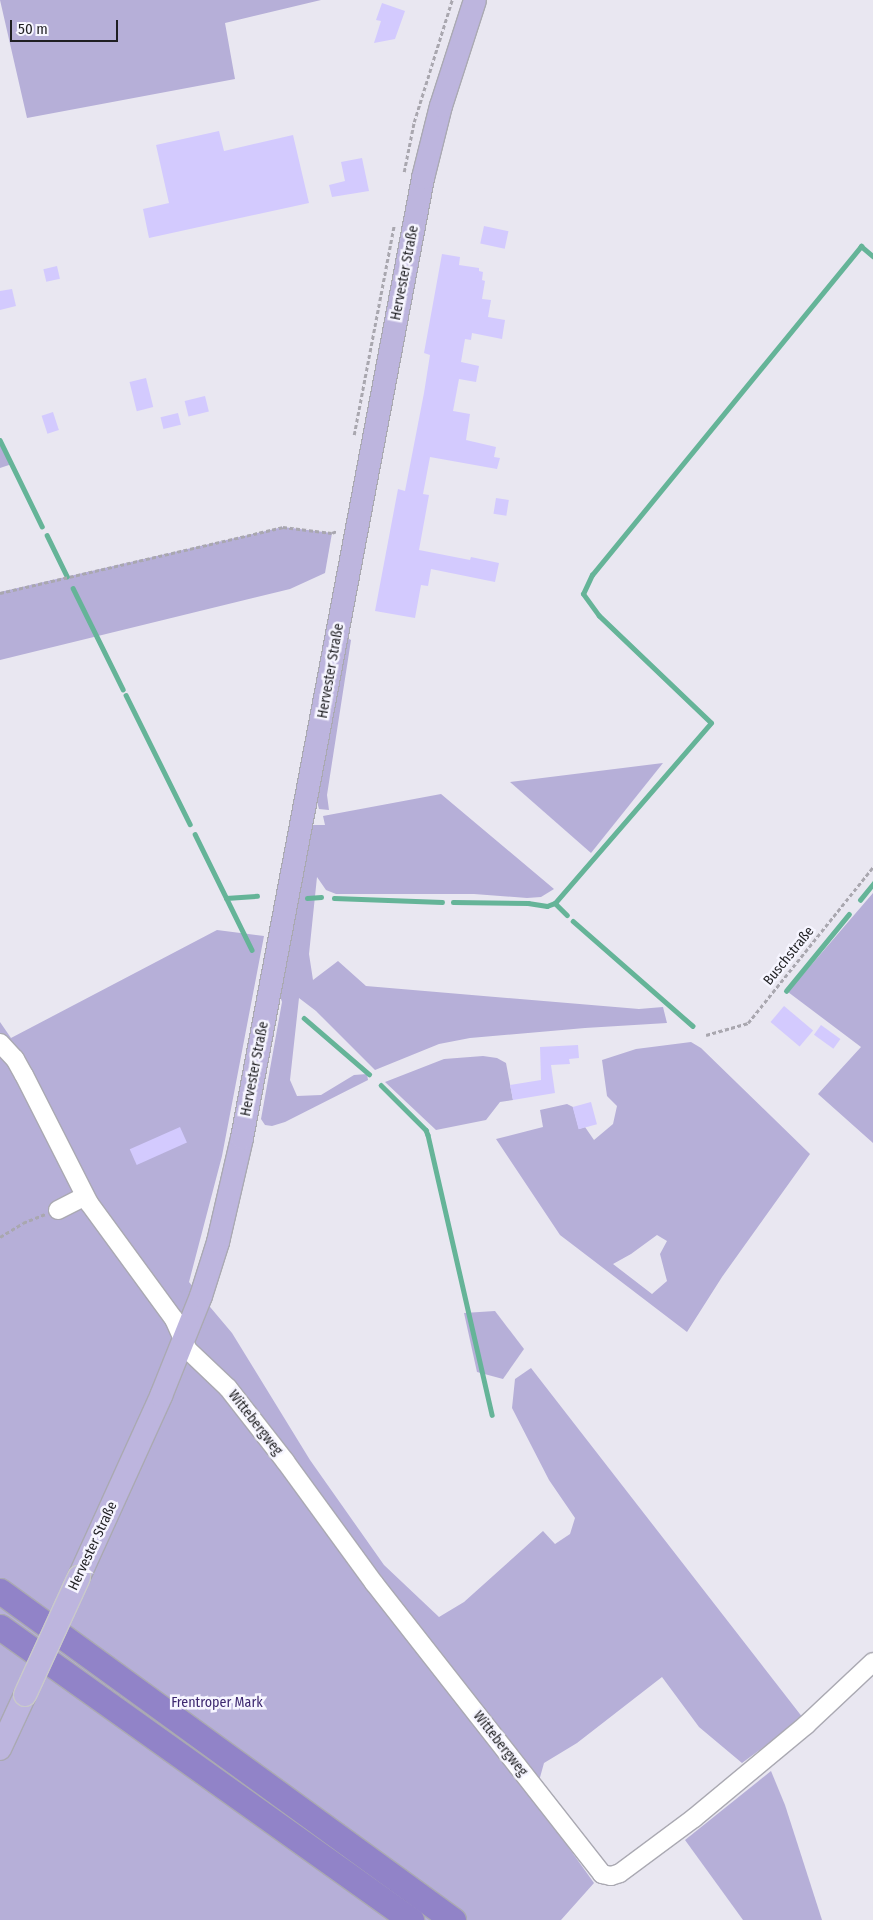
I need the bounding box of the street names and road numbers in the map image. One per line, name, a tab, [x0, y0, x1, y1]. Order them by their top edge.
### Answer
street label: Hervester Straße	[388, 224, 422, 322]
street label: Hervester Straße	[314, 622, 348, 720]
street label: Buschstraße	[760, 923, 818, 989]
street label: Hervester Straße	[238, 1020, 272, 1118]
street label: Wittebergweg	[224, 1387, 286, 1459]
street label: Hervester Straße	[65, 1499, 121, 1593]
street label: Wittebergweg	[469, 1708, 531, 1780]

